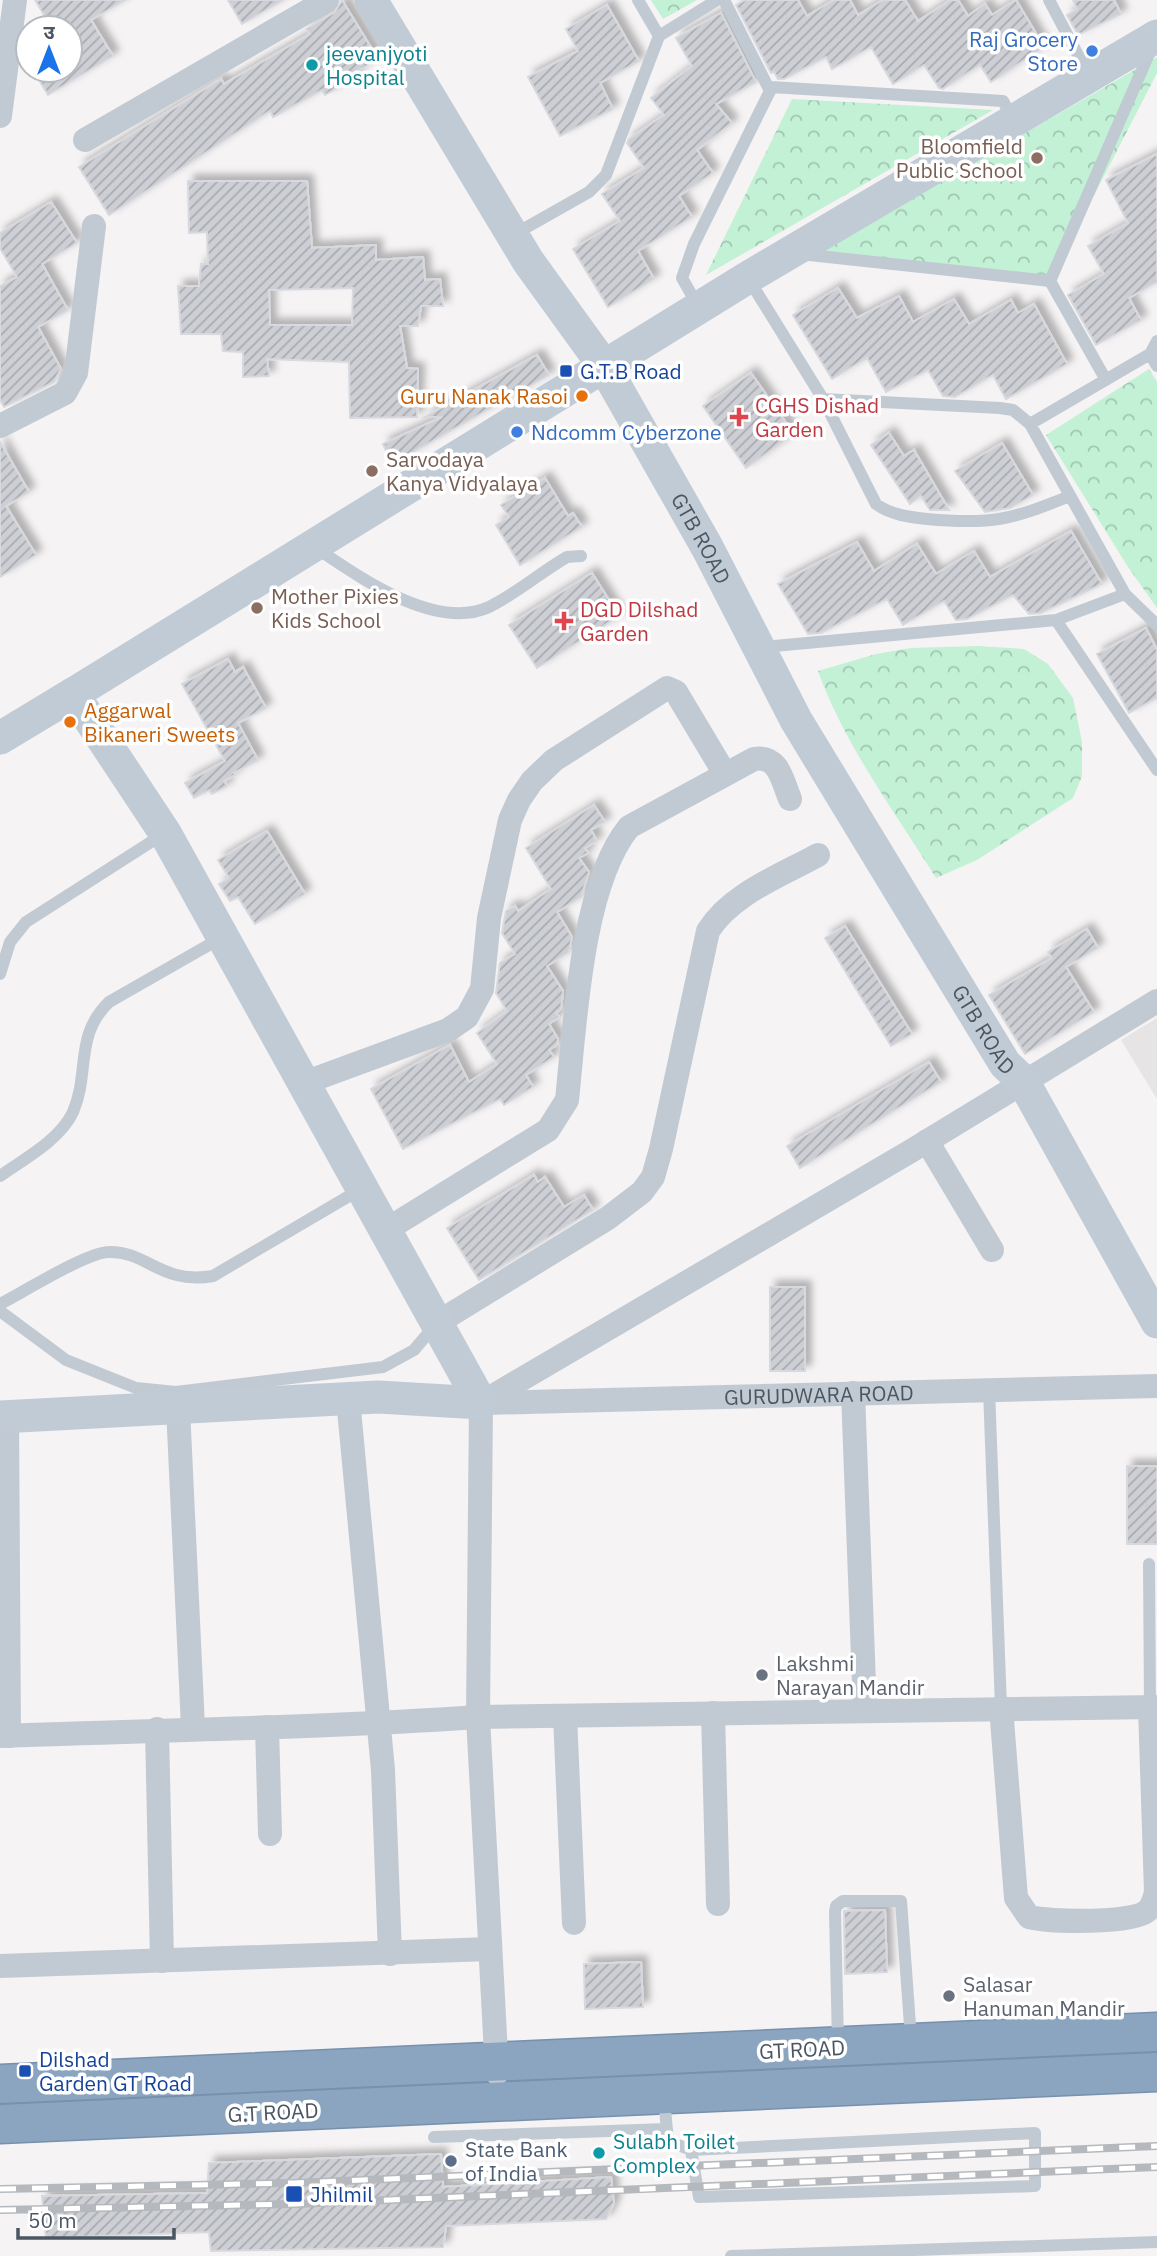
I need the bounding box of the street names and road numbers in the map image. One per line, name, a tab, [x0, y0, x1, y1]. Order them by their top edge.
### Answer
street label: GTB ROAD	[665, 488, 738, 589]
street label: GTB ROAD	[946, 979, 1021, 1081]
street label: GURUDWARA ROAD	[724, 1378, 914, 1411]
street label: GT ROAD	[758, 2033, 846, 2065]
street label: G.T ROAD	[227, 2096, 319, 2128]

